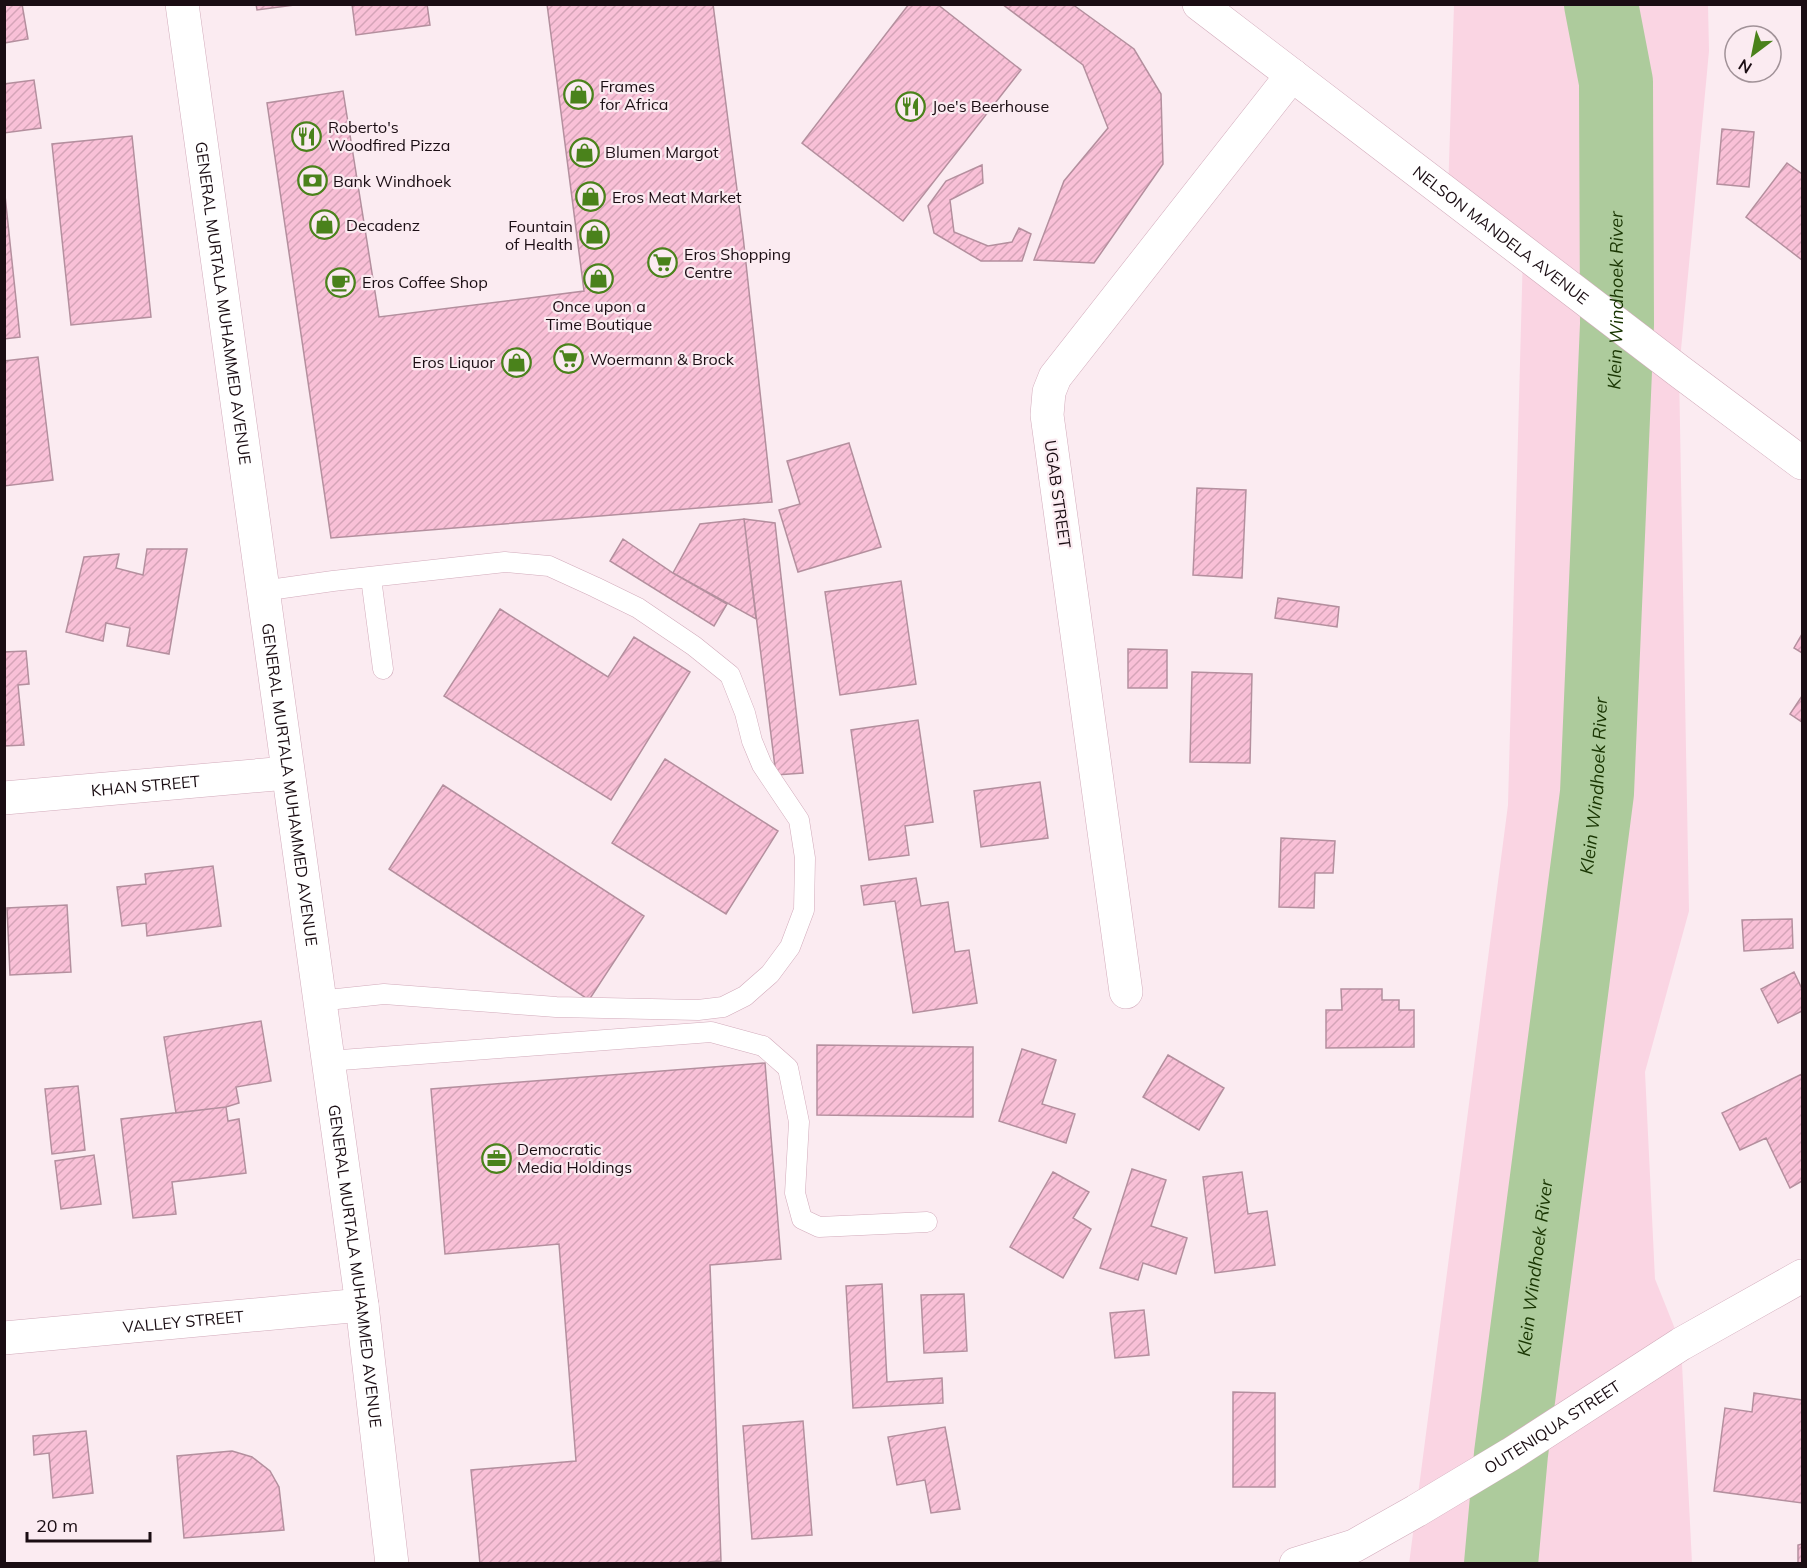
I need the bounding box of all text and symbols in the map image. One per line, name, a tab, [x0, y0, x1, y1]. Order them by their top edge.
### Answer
north arrow	[1723, 24, 1783, 84]
text: N	[1735, 55, 1755, 78]
place label: Frames for Africa	[600, 76, 668, 114]
shop icon: Frames for Africa	[563, 79, 595, 111]
restaurant icon: Joe's Beerhouse	[895, 90, 927, 122]
place label: Joe's Beerhouse	[932, 96, 1049, 116]
place label: Roberto's Woodfired Pizza	[328, 117, 450, 155]
restaurant icon: Roberto's Woodfired Pizza	[291, 120, 323, 152]
shop icon: Blumen Margot	[568, 136, 600, 168]
street label: GENERAL MURTALA MUHAMMED AVENUE	[191, 140, 256, 466]
place label: Blumen Margot	[605, 142, 719, 162]
street label: NELSON MANDELA AVENUE	[1409, 161, 1593, 308]
bank icon: Bank Windhoek	[296, 165, 328, 197]
place label: Bank Windhoek	[333, 171, 452, 191]
shop icon: Eros Meat Market	[575, 181, 607, 213]
place label: Eros Meat Market	[612, 187, 742, 207]
shop icon: Decadenz	[309, 209, 341, 241]
water label: Klein Windhoek River	[1602, 210, 1628, 390]
place label: Decadenz	[346, 215, 420, 235]
place label: Fountain of Health	[505, 216, 573, 254]
shop icon: Fountain of Health	[578, 219, 610, 251]
place label: Eros Shopping Centre	[684, 244, 791, 282]
supermarket icon: Eros Shopping Centre	[647, 247, 679, 279]
shop icon: Once upon a Time Boutique	[583, 262, 615, 294]
cafe icon: Eros Coffee Shop	[325, 266, 357, 298]
place label: Eros Coffee Shop	[362, 272, 488, 292]
place label: Once upon a Time Boutique	[546, 296, 652, 334]
supermarket icon: Woermann & Brock	[553, 343, 585, 375]
shop icon: Eros Liquor	[500, 346, 532, 378]
place label: Woermann & Brock	[590, 349, 735, 369]
place label: Eros Liquor	[412, 352, 495, 372]
street label: UGAB STREET	[1041, 439, 1076, 550]
street label: GENERAL MURTALA MUHAMMED AVENUE	[258, 622, 322, 947]
water label: Klein Windhoek River	[1575, 695, 1612, 876]
street label: KHAN STREET	[90, 771, 201, 800]
street label: GENERAL MURTALA MUHAMMED AVENUE	[324, 1103, 386, 1429]
place label: Democratic Media Holdings	[517, 1139, 632, 1177]
office icon: Democratic Media Holdings	[480, 1142, 512, 1174]
water label: Klein Windhoek River	[1512, 1177, 1558, 1358]
street label: VALLEY STREET	[122, 1306, 245, 1337]
street label: OUTENIQUA STREET	[1480, 1376, 1624, 1478]
scale bar	[27, 1505, 150, 1543]
text: 20 m	[36, 1514, 78, 1537]

